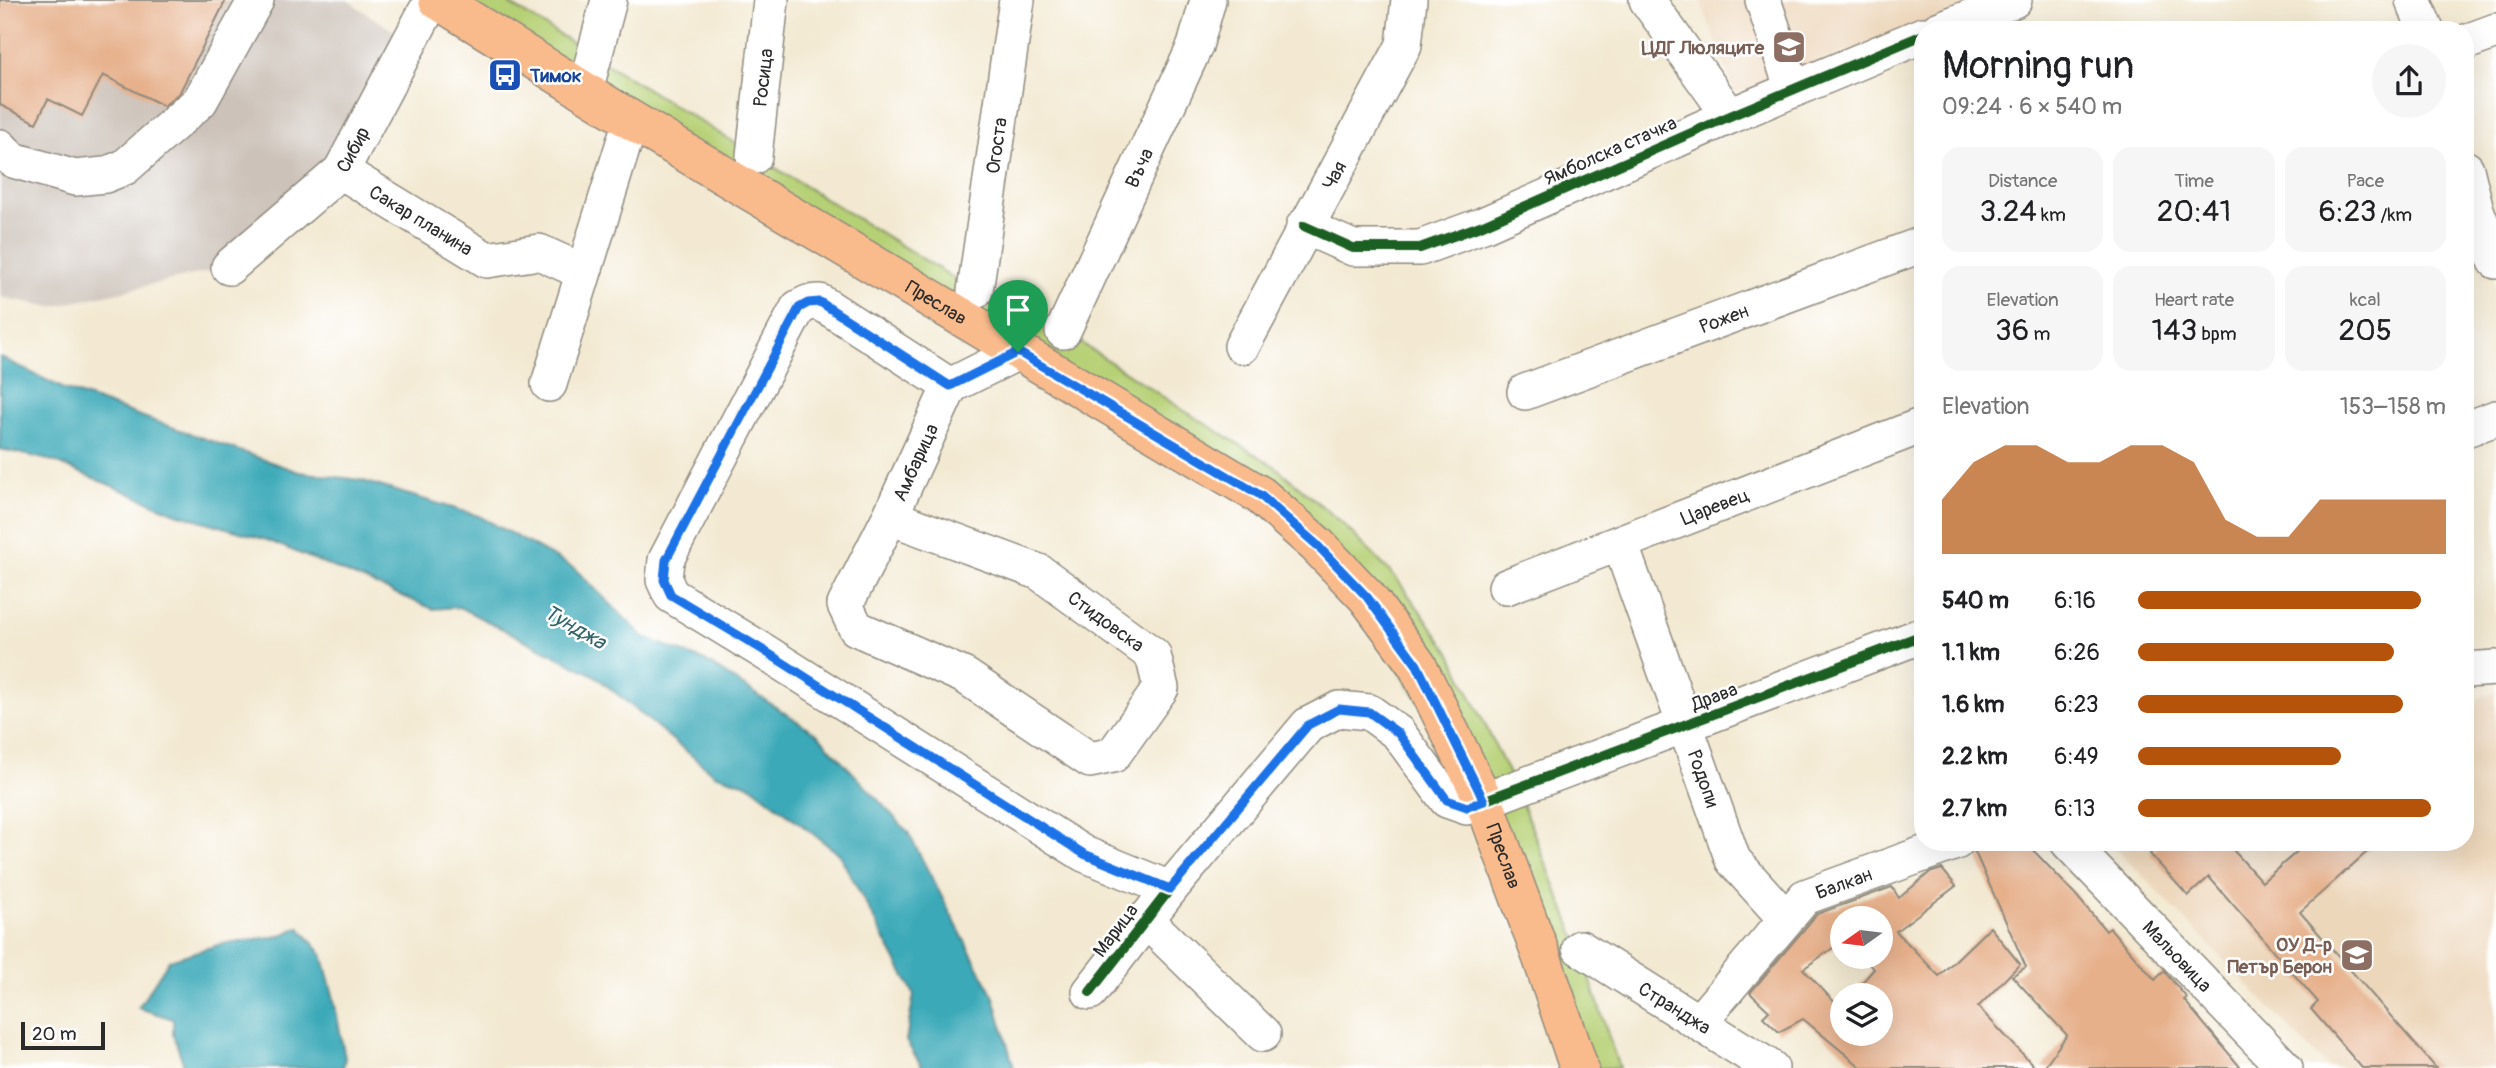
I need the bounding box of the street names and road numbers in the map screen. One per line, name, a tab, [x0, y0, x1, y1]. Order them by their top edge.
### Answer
street label: Росица	[748, 47, 779, 108]
street label: Ямболска стачка	[1540, 111, 1681, 191]
street label: Огоста	[981, 116, 1013, 175]
street label: Сибир	[331, 123, 375, 177]
street label: Въча	[1120, 144, 1159, 192]
street label: Чая	[1317, 157, 1352, 194]
street label: Сакар планина	[364, 180, 477, 262]
street label: Преслав	[901, 275, 971, 331]
street label: Рожен	[1696, 299, 1752, 339]
street label: Амбарица	[888, 420, 944, 505]
street label: Царевец	[1678, 483, 1753, 531]
street label: Стидовска	[1063, 586, 1149, 658]
street label: Драва	[1687, 677, 1741, 717]
street label: Родопи	[1682, 747, 1724, 811]
street label: Преслав	[1480, 820, 1526, 892]
street label: Балкан	[1812, 863, 1876, 905]
street label: Марица	[1088, 899, 1144, 962]
street label: Мальовица	[2137, 916, 2217, 998]
street label: Странджа	[1634, 977, 1715, 1040]

